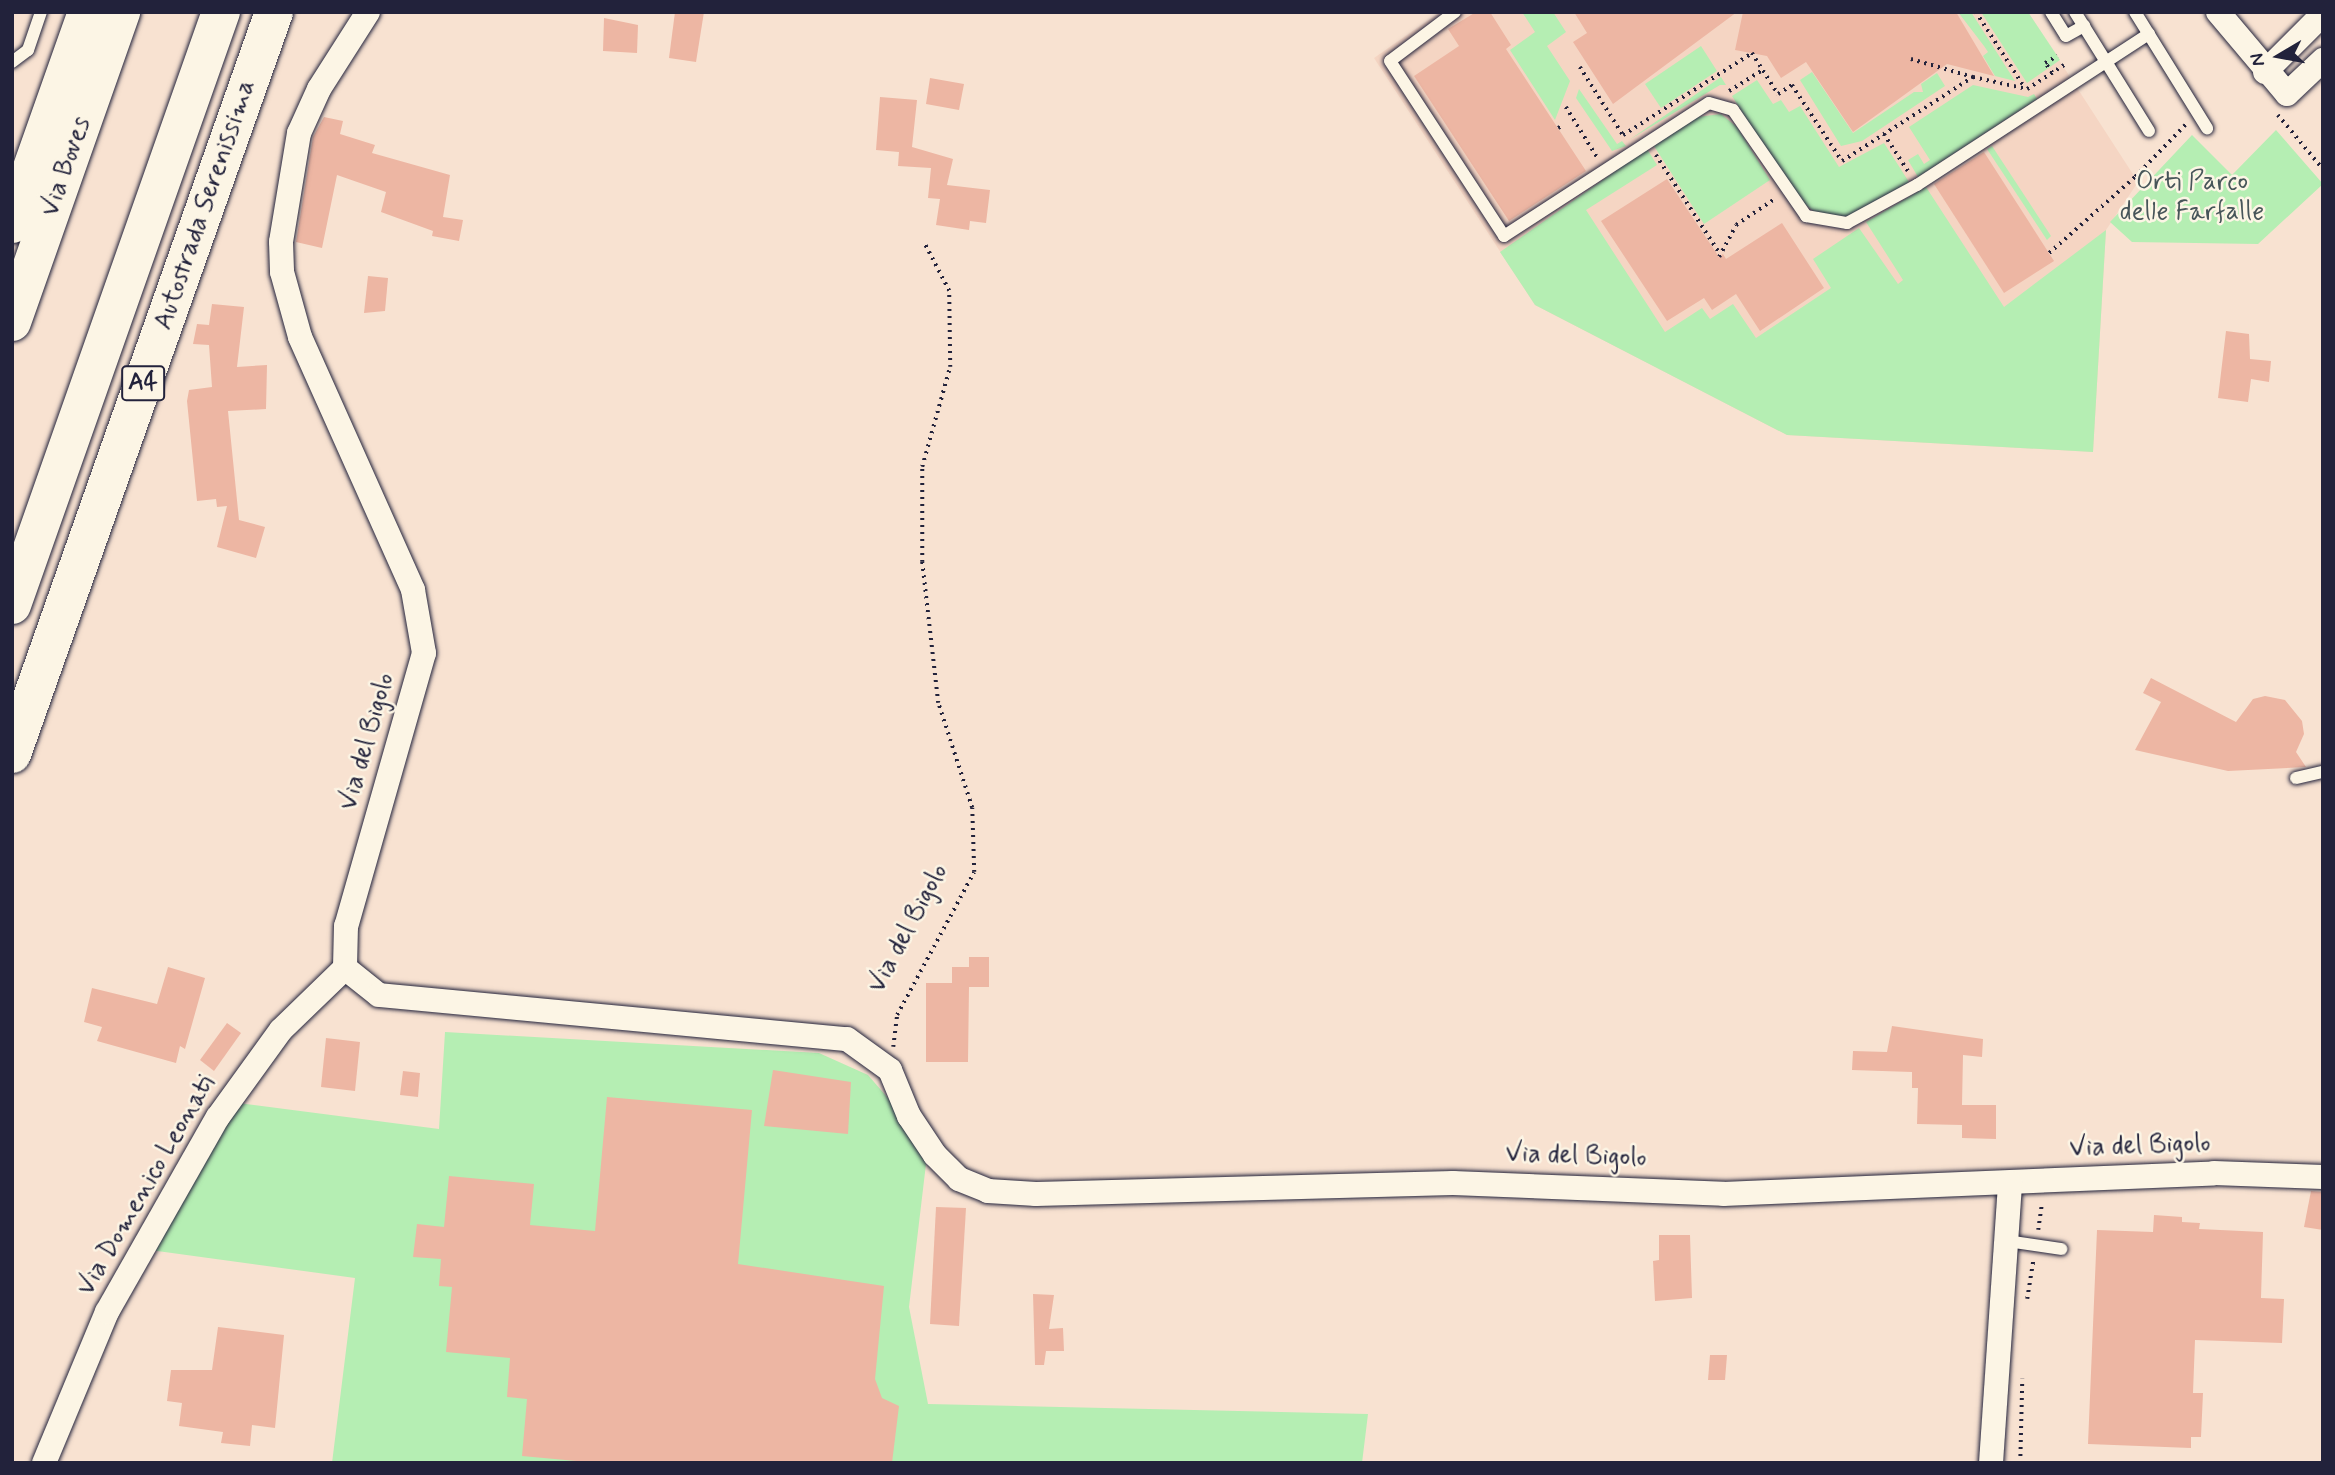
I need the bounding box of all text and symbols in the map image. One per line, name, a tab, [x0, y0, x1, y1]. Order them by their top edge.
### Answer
north arrow	[2244, 21, 2314, 91]
text: N	[2244, 51, 2271, 68]
street label: Autostrada Serenissima	[147, 72, 265, 338]
street label: Via Boves	[35, 113, 99, 221]
park label: Orti Parco delle Farfalle	[2122, 167, 2262, 228]
road number: A4	[120, 362, 166, 404]
street label: Via del Bigolo	[334, 670, 402, 814]
street label: Via del Bigolo	[862, 860, 956, 998]
street label: Via Domenico Leonati	[72, 1071, 222, 1301]
street label: Via del Bigolo	[2069, 1129, 2211, 1165]
street label: Via del Bigolo	[1505, 1139, 1647, 1175]

